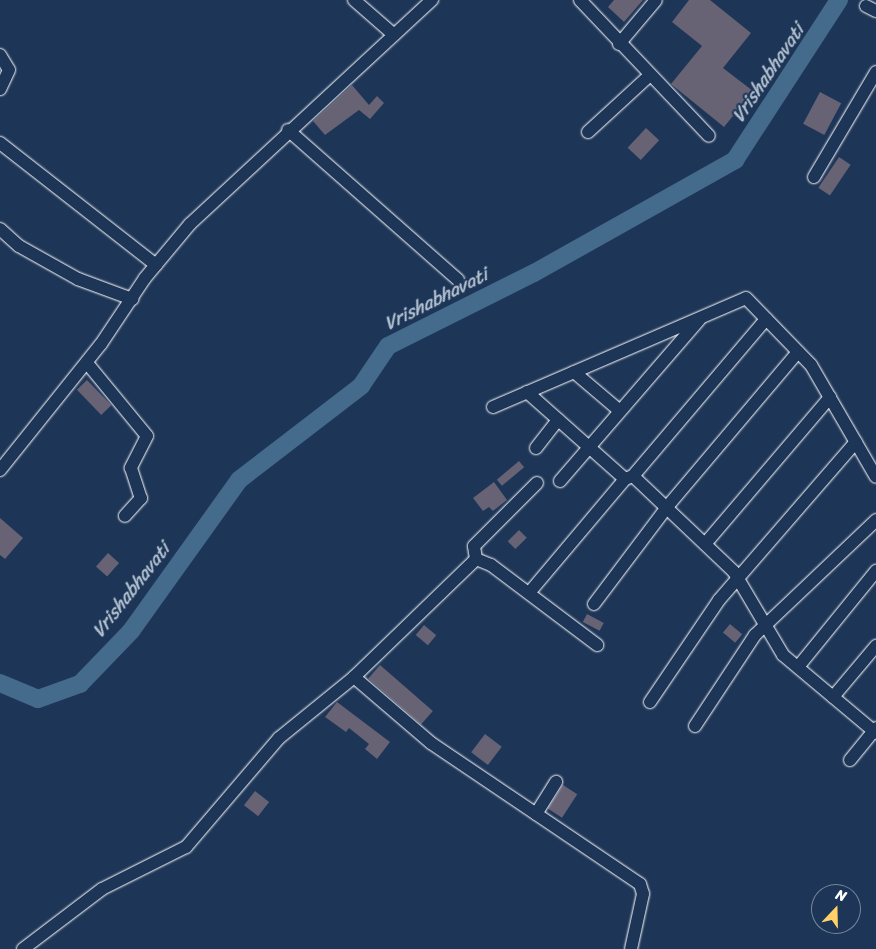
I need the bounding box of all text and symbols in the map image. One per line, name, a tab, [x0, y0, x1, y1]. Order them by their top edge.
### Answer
water label: Vrishabhavati	[727, 20, 809, 126]
water label: Vrishabhavati	[380, 263, 492, 335]
water label: Vrishabhavati	[87, 538, 175, 642]
text: N	[832, 882, 850, 909]
north arrow	[811, 884, 861, 934]

